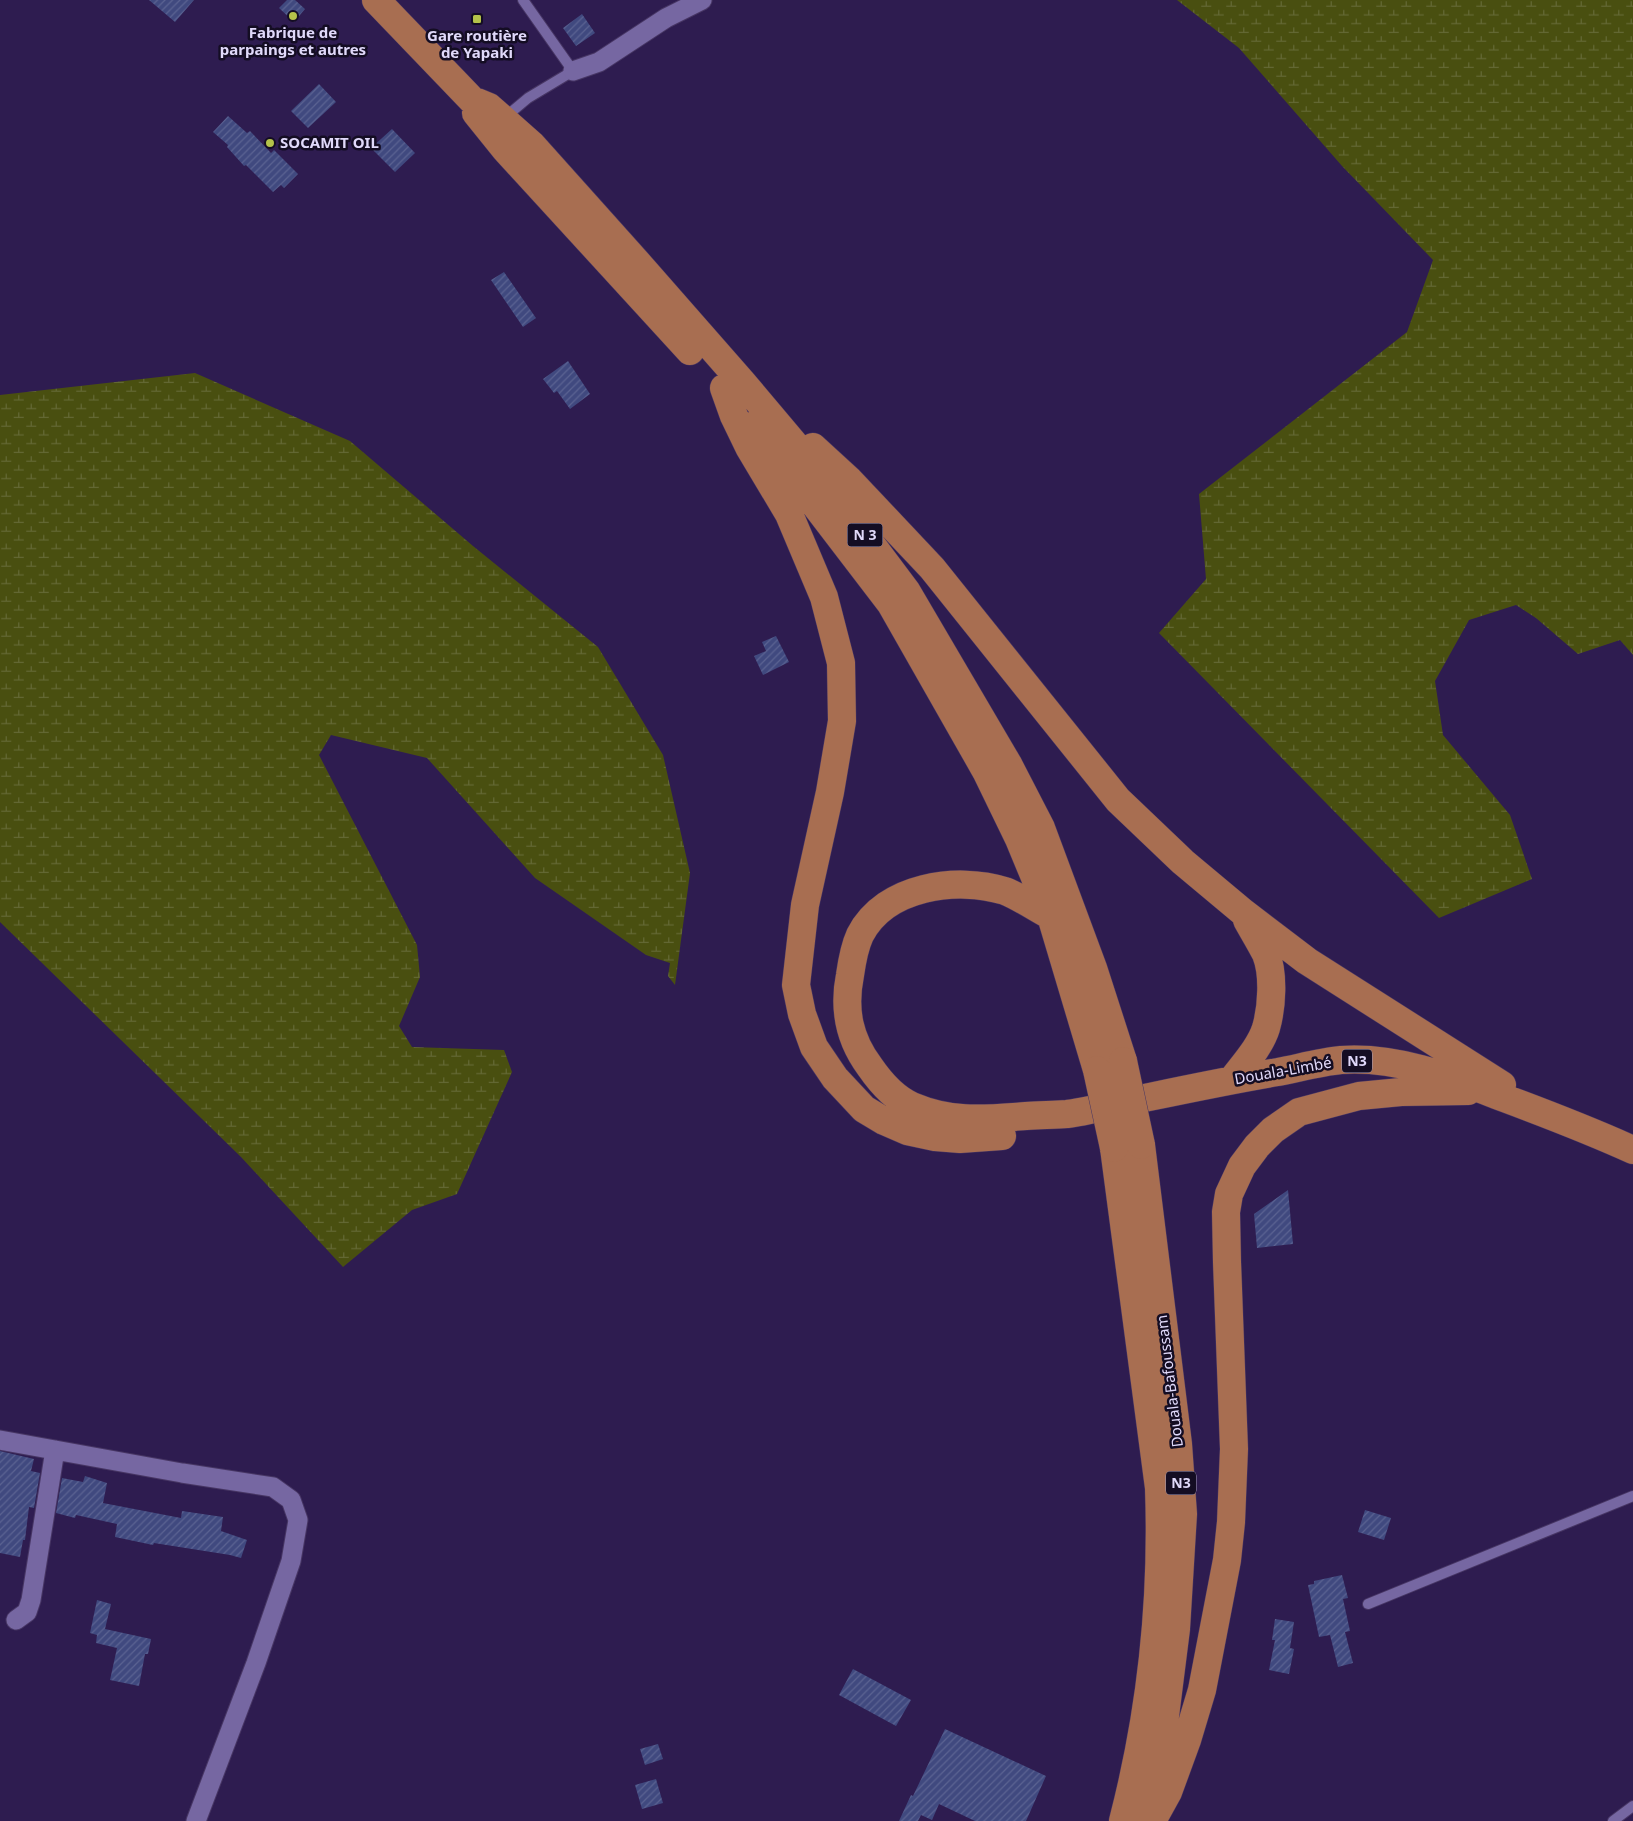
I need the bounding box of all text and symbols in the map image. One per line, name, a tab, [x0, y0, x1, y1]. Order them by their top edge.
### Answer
marker: Fabrique de parpaings et autres	[287, 10, 299, 22]
marker: Gare routière de Yapaki	[471, 13, 483, 25]
place label: Fabrique de parpaings et autres	[220, 22, 366, 59]
place label: Gare routière de Yapaki	[427, 25, 527, 62]
place label: SOCAMIT OIL	[280, 132, 379, 152]
marker: SOCAMIT OIL	[264, 137, 276, 149]
road number: N 3	[848, 524, 882, 546]
road number: N3	[1342, 1050, 1372, 1072]
street label: Douala-Limbé	[1233, 1052, 1333, 1088]
street label: Douala-Bafoussam	[1151, 1314, 1187, 1448]
road number: N3	[1166, 1472, 1196, 1495]

